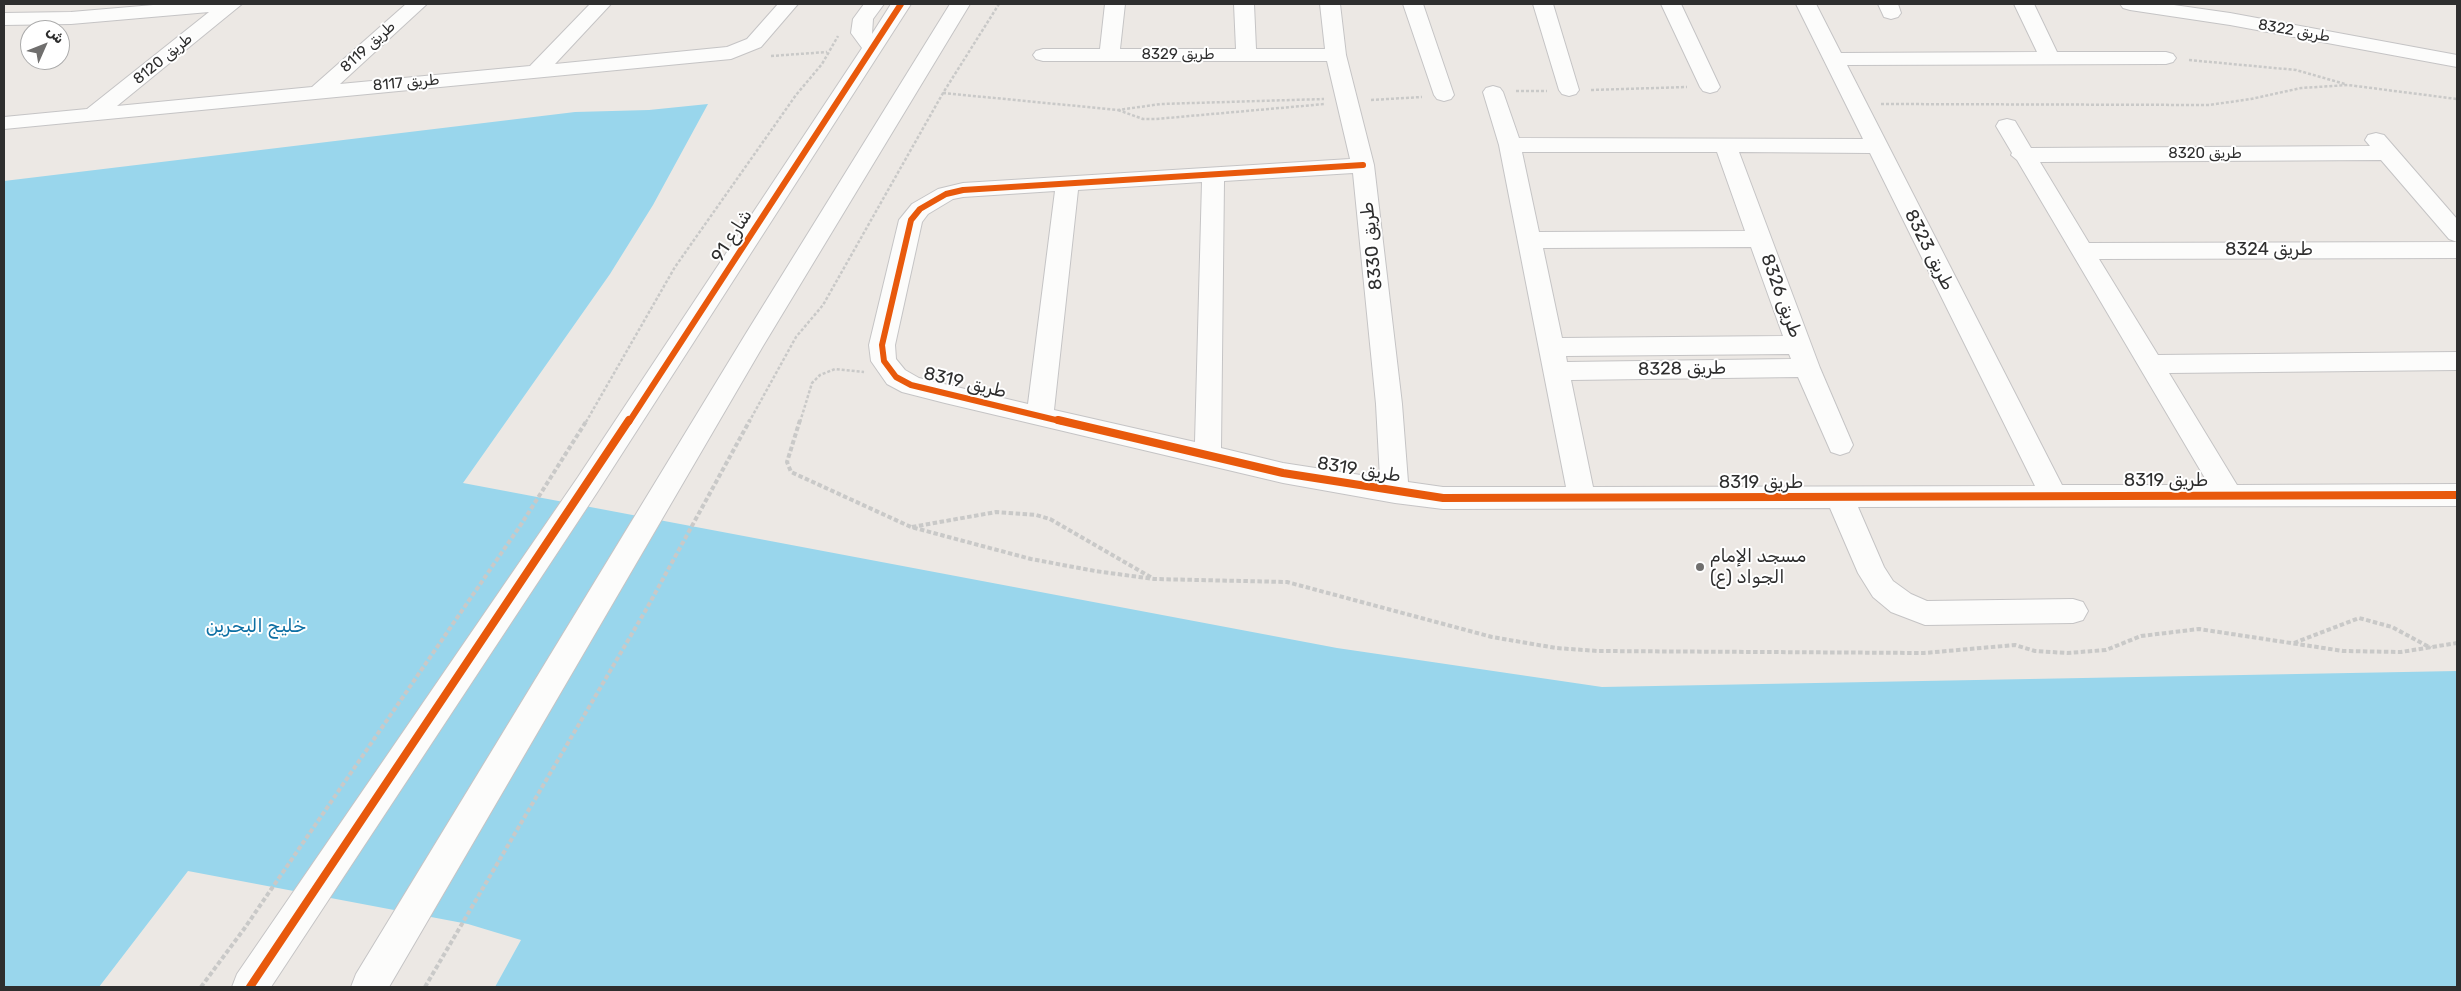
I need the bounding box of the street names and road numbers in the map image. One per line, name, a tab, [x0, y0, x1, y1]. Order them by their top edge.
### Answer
street label: طريق 8322	[2257, 16, 2331, 46]
street label: طريق 8119	[337, 18, 399, 76]
street label: طريق 8120	[130, 30, 196, 88]
street label: طريق 8329	[1142, 46, 1214, 64]
street label: طريق 8117	[372, 71, 440, 95]
street label: طريق 8320	[2168, 145, 2242, 163]
street label: طريق 8330	[1357, 201, 1387, 291]
street label: شارع 91	[707, 206, 757, 266]
street label: طريق 8323	[1899, 206, 1959, 294]
street label: طريق 8324	[2225, 239, 2313, 261]
street label: طريق 8326	[1756, 251, 1806, 341]
street label: طريق 8328	[1638, 357, 1726, 381]
street label: طريق 8319	[921, 363, 1009, 403]
street label: طريق 8319	[1316, 453, 1402, 487]
street label: طريق 8319	[2124, 470, 2208, 492]
street label: طريق 8319	[1719, 472, 1803, 494]

